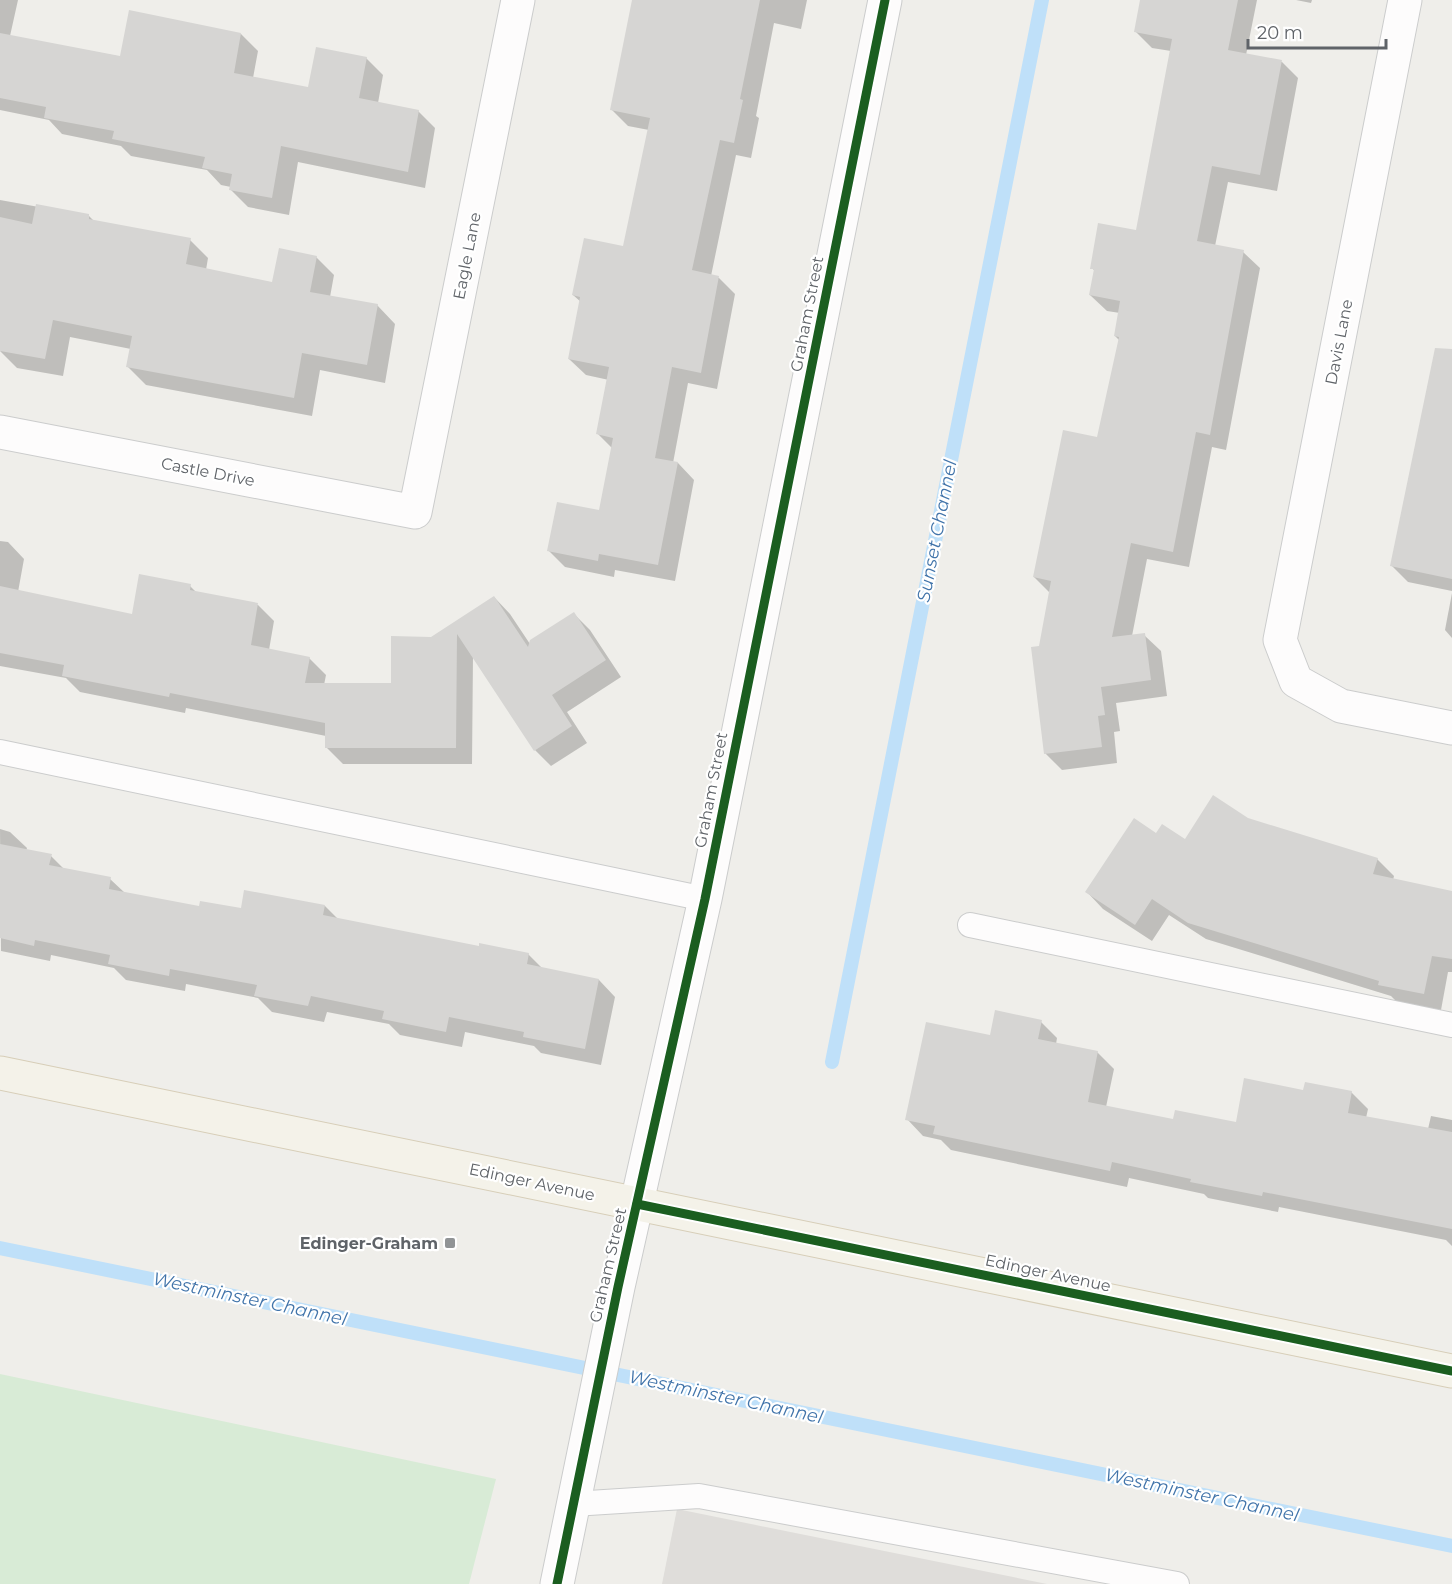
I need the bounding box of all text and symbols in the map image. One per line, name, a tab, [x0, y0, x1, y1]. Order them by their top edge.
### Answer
scale bar	[1248, 12, 1386, 50]
text: 20 m	[1257, 22, 1303, 44]
street label: Eagle Lane	[449, 211, 485, 301]
street label: Graham Street	[786, 254, 828, 373]
street label: Davis Lane	[1321, 298, 1357, 386]
street label: Castle Drive	[160, 454, 256, 490]
water label: Sunset Channel	[912, 458, 962, 604]
street label: Graham Street	[690, 730, 732, 849]
street label: Edinger Avenue	[467, 1159, 597, 1205]
street label: Graham Street	[586, 1205, 631, 1324]
place label: Edinger-Graham	[300, 1234, 438, 1253]
marker: Edinger-Graham	[443, 1236, 457, 1250]
street label: Edinger Avenue	[983, 1250, 1113, 1296]
water label: Westminster Channel	[151, 1268, 349, 1330]
water label: Westminster Channel	[627, 1366, 825, 1428]
water label: Westminster Channel	[1103, 1464, 1301, 1526]

